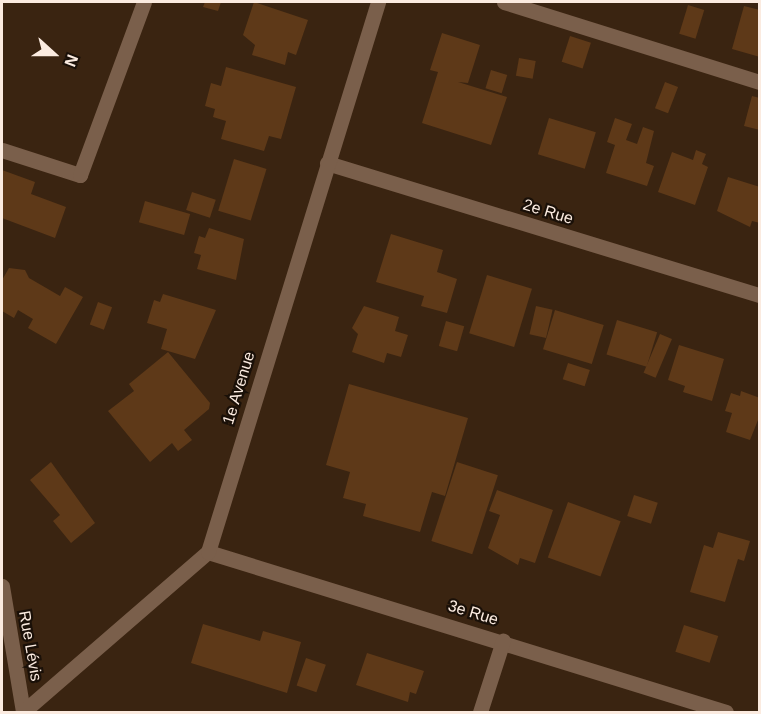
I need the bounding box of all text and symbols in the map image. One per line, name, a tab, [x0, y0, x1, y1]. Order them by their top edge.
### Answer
north arrow	[24, 24, 84, 84]
text: N	[61, 52, 81, 69]
street label: 2e Rue	[521, 195, 575, 229]
street label: 1e Avenue	[219, 349, 259, 427]
street label: 3e Rue	[446, 596, 500, 630]
street label: Rue Lévis	[14, 609, 46, 683]

